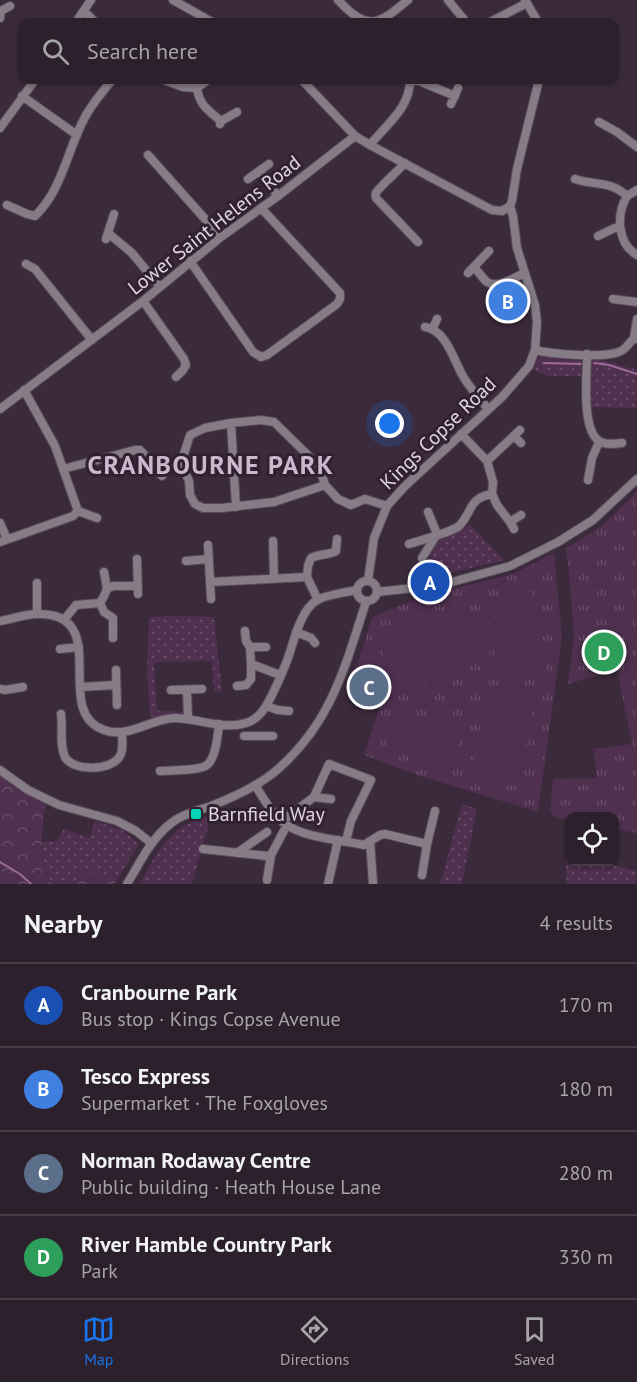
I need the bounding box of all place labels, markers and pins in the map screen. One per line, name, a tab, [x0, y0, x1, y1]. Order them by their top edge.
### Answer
pin: B	[488, 278, 528, 324]
pin: A	[410, 560, 450, 604]
pin: D	[584, 630, 624, 674]
pin: C	[350, 664, 388, 710]
place label: Barnfield Way	[208, 801, 326, 827]
marker: Barnfield Way	[189, 807, 203, 821]

